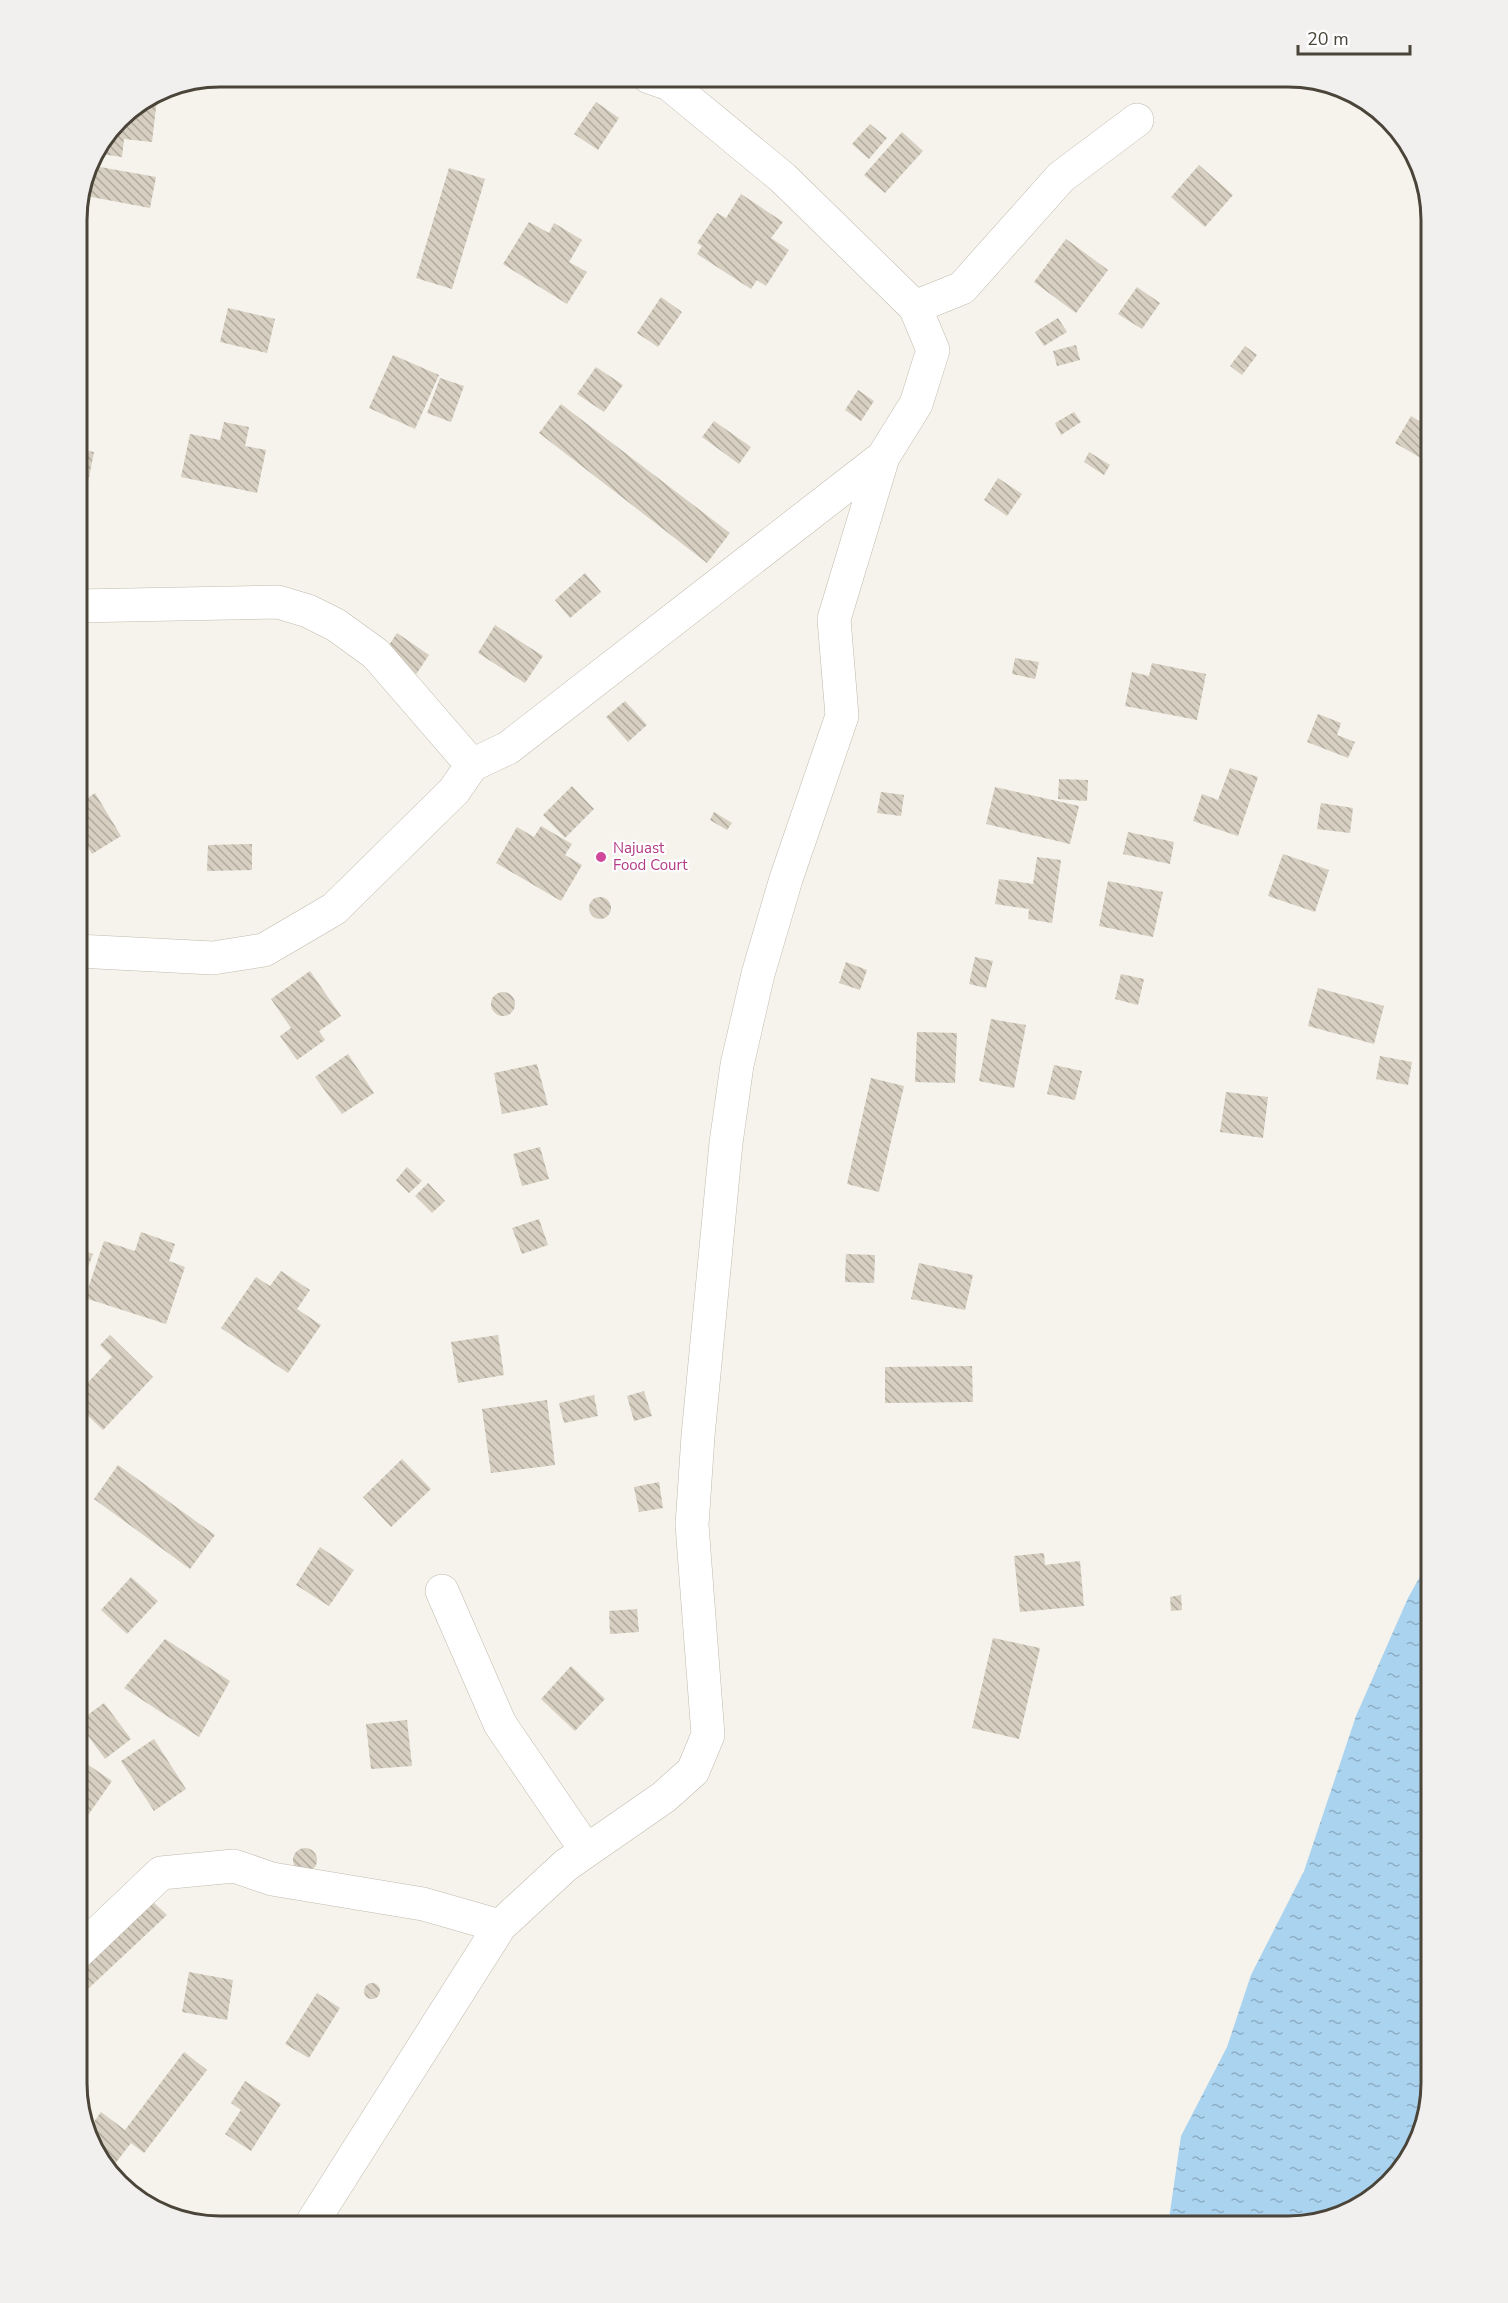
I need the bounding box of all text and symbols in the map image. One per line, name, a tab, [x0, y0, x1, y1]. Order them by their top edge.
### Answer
scale bar	[1298, 18, 1410, 56]
text: 20 m	[1307, 27, 1349, 51]
place label: Najuast Food Court	[613, 838, 688, 875]
marker: Najuast Food Court	[594, 850, 608, 864]

